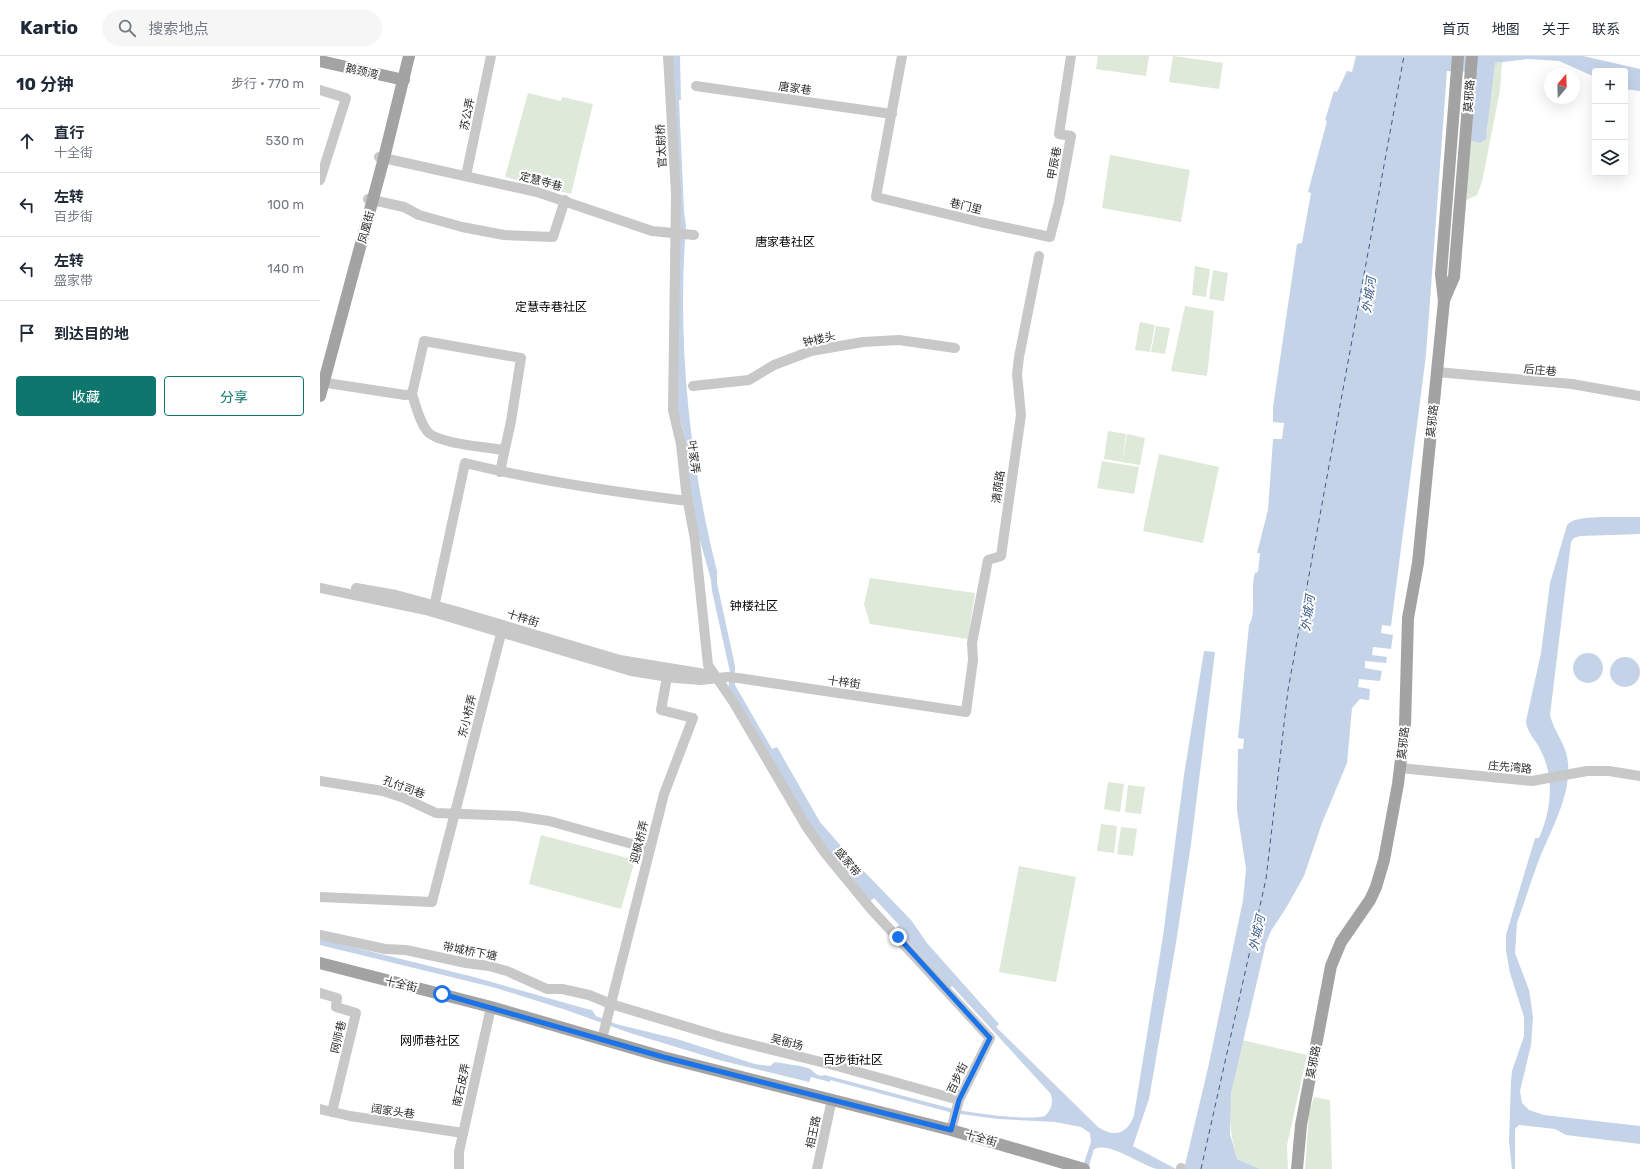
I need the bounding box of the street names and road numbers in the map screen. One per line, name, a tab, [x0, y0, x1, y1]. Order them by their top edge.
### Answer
street label: 鹅颈湾	[344, 61, 379, 82]
street label: 莫邪路	[1462, 79, 1477, 113]
street label: 唐家巷	[778, 80, 812, 97]
street label: 苏公弄	[458, 97, 477, 132]
street label: 官太尉桥	[654, 124, 669, 168]
street label: 甲辰巷	[1045, 146, 1064, 180]
street label: 定慧寺巷	[518, 170, 564, 193]
street label: 巷门里	[948, 196, 983, 217]
street label: 凤凰街	[356, 210, 377, 245]
street label: 钟楼头	[802, 329, 837, 350]
street label: 后庄巷	[1523, 363, 1557, 378]
street label: 莫邪路	[1424, 404, 1441, 438]
street label: 叶家弄	[685, 440, 702, 474]
street label: 清荫路	[990, 470, 1007, 504]
street label: 十梓街	[505, 607, 541, 630]
street label: 十梓街	[827, 674, 861, 691]
street label: 东小桥弄	[456, 693, 479, 739]
street label: 莫邪路	[1395, 726, 1412, 760]
street label: 庄先湾路	[1487, 759, 1532, 776]
street label: 孔付司巷	[381, 774, 427, 801]
street label: 迎枫桥弄	[628, 819, 651, 865]
street label: 盛家带	[832, 845, 863, 879]
street label: 带城桥下塘	[442, 940, 498, 963]
street label: 十全街	[383, 974, 418, 995]
street label: 网师巷	[328, 1020, 349, 1055]
street label: 吴衙场	[769, 1032, 804, 1053]
street label: 莫邪路	[1304, 1045, 1323, 1080]
street label: 百步街	[945, 1061, 970, 1096]
street label: 南石皮弄	[451, 1062, 472, 1108]
street label: 阔家头巷	[370, 1102, 416, 1121]
street label: 相王路	[804, 1115, 823, 1150]
street label: 十全街	[963, 1128, 999, 1149]

